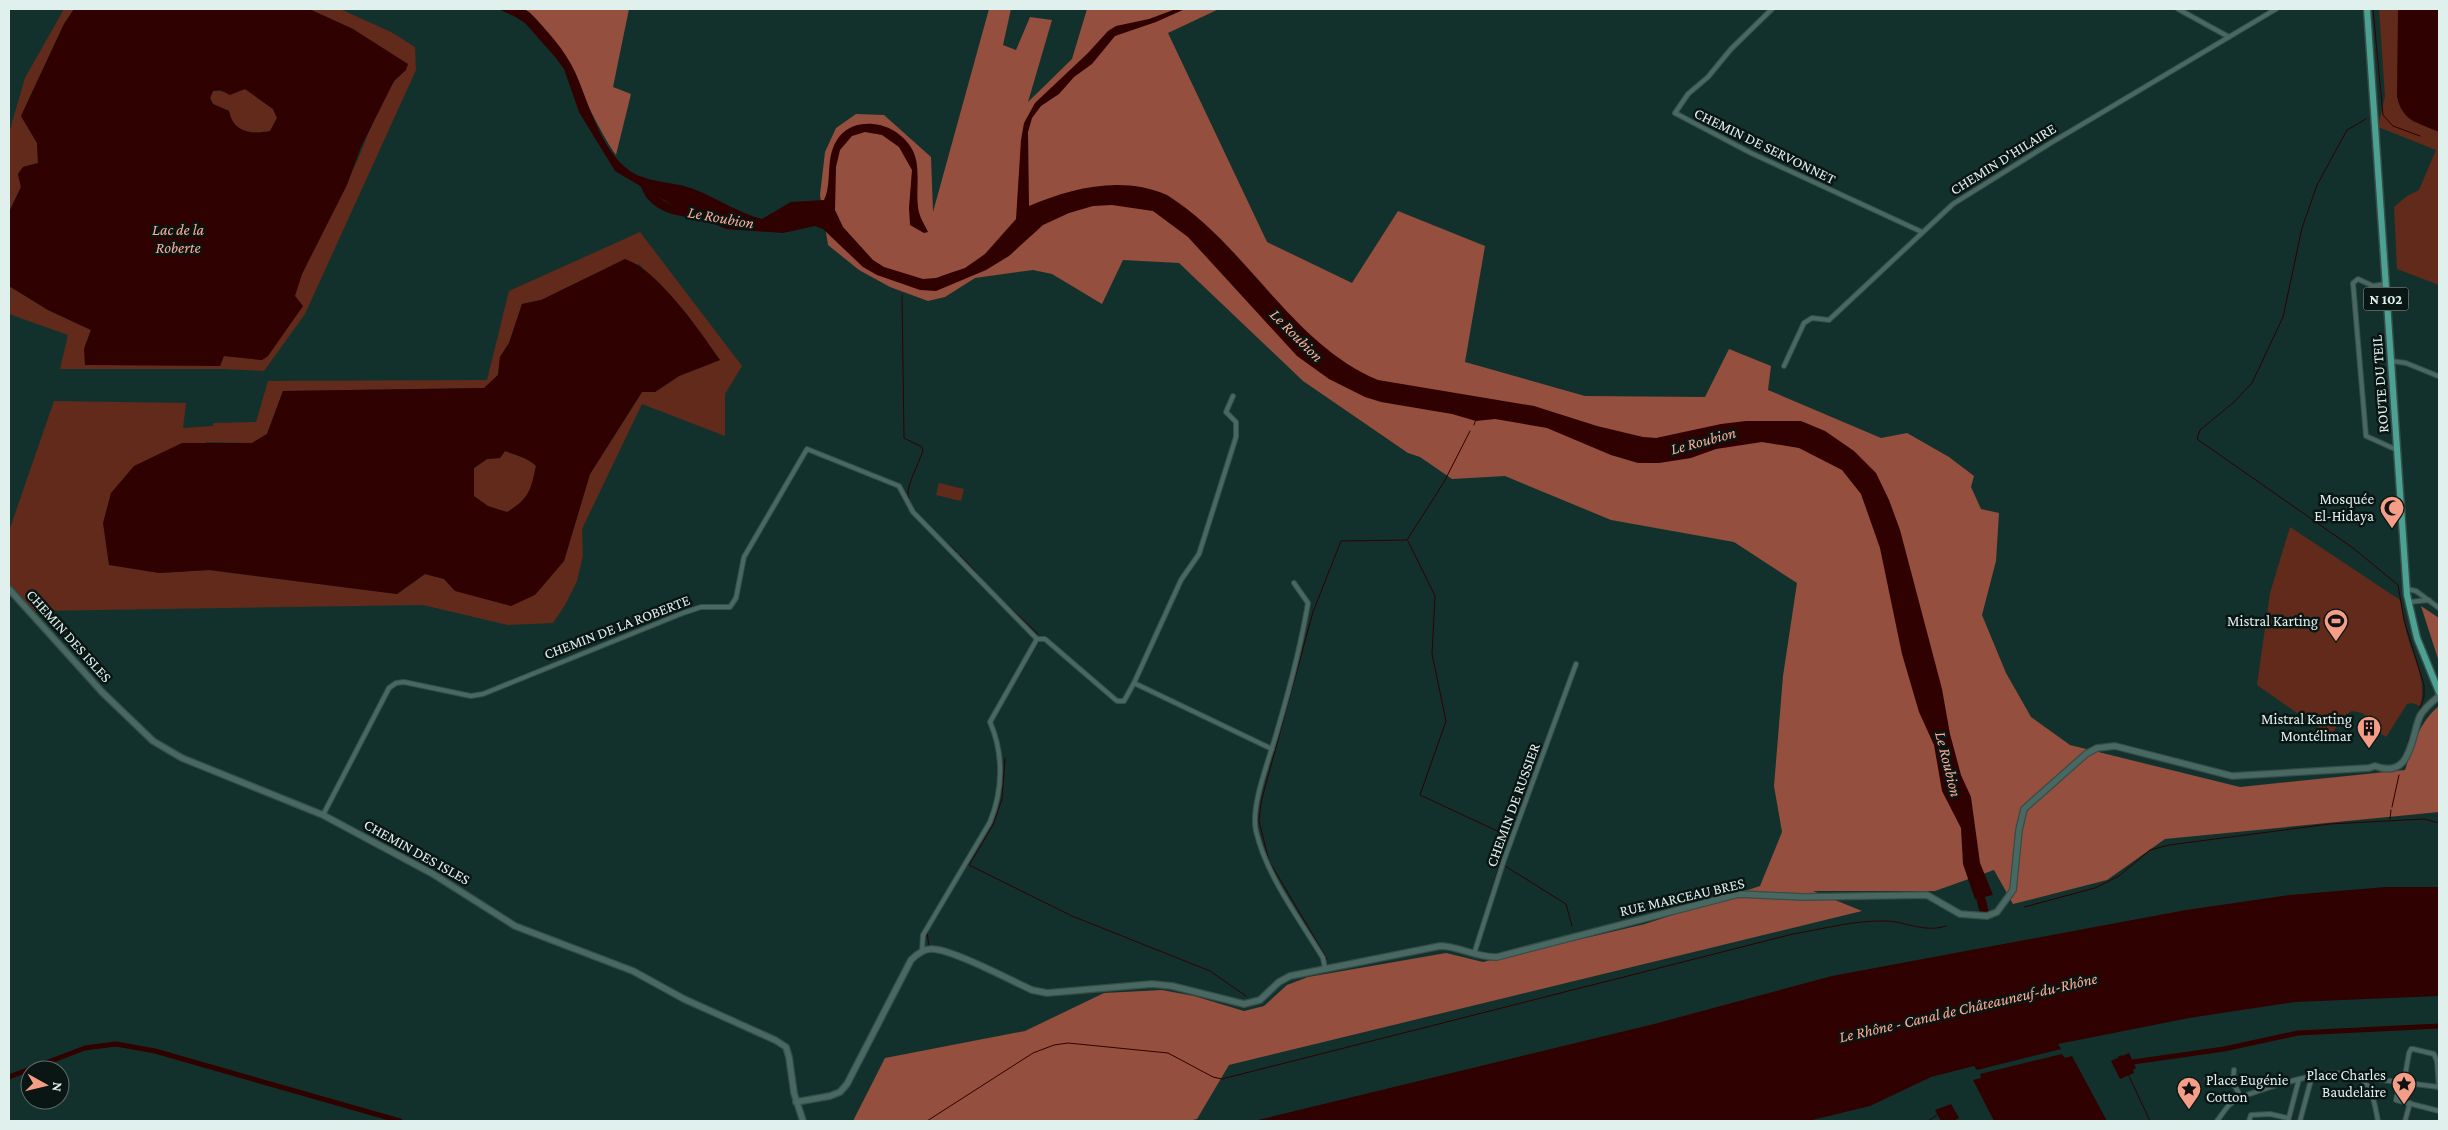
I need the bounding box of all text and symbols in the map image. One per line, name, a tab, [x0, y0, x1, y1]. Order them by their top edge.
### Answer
street label: CHEMIN DE SERVONNET	[1692, 105, 1838, 187]
street label: CHEMIN D'HILAIRE	[1947, 120, 2059, 198]
water label: Le Roubion	[686, 203, 755, 232]
water label: Lac de la Roberte	[152, 221, 205, 256]
road number: N 102	[2364, 288, 2408, 310]
water label: Le Roubion	[1267, 306, 1326, 365]
street label: ROUTE DU TEIL	[2369, 334, 2391, 433]
water label: Le Roubion	[1669, 424, 1738, 457]
place label: Mosquée El-Hidaya	[2314, 491, 2374, 525]
mosque icon: Mosquée El-Hidaya	[2379, 495, 2405, 529]
street label: CHEMIN DES ISLES	[23, 587, 115, 685]
street label: CHEMIN DE LA ROBERTE	[542, 592, 692, 662]
sports icon: Mistral Karting	[2323, 608, 2349, 642]
place label: Mistral Karting	[2227, 613, 2318, 630]
place label: Mistral Karting Montélimar	[2261, 711, 2353, 744]
building icon: Mistral Karting Montélimar	[2356, 715, 2382, 749]
water label: Le Roubion	[1932, 730, 1965, 799]
street label: CHEMIN DE RUSSIER	[1483, 740, 1543, 869]
street label: CHEMIN DES ISLES	[361, 816, 473, 888]
street label: RUE MARCEAU BRES	[1618, 875, 1746, 919]
water label: Le Rhône - Canal de Châteauneuf-du-Rhône	[1837, 969, 2099, 1046]
north arrow	[20, 1060, 70, 1110]
place label: Place Charles Baudelaire	[2307, 1067, 2386, 1100]
place icon: Place Charles Baudelaire	[2391, 1071, 2417, 1105]
place label: Place Eugénie Cotton	[2206, 1072, 2289, 1105]
place icon: Place Eugénie Cotton	[2176, 1076, 2202, 1110]
text: N	[49, 1081, 66, 1093]

